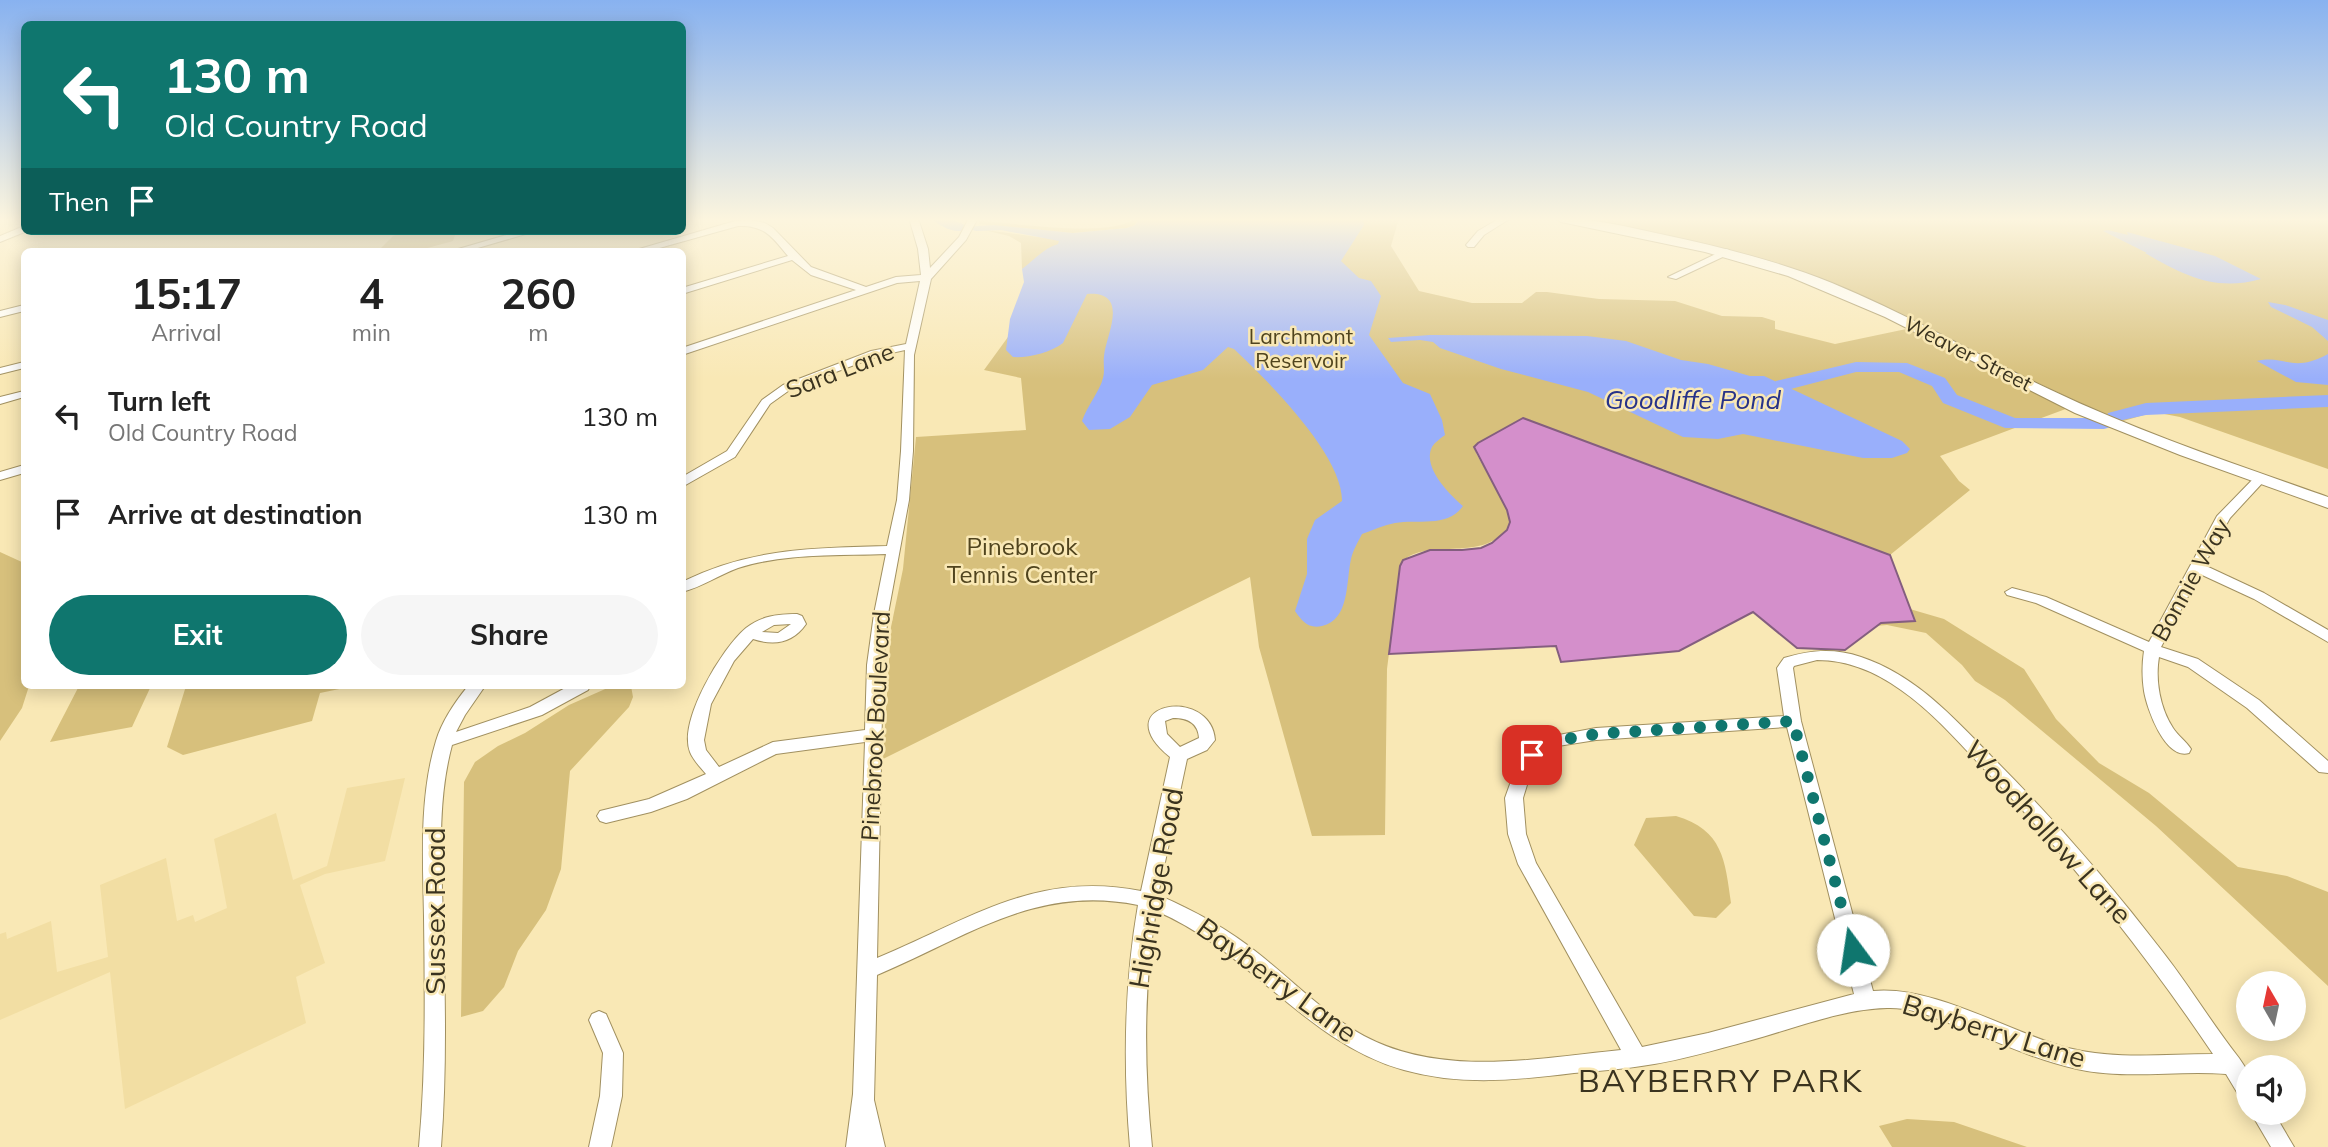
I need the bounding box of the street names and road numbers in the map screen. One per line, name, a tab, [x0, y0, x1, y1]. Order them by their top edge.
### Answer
street label: Weaver Street	[1900, 310, 2037, 396]
street label: Sara Lane	[781, 336, 898, 404]
street label: Bonnie Way	[2144, 513, 2236, 646]
street label: Pinebrook Boulevard	[854, 610, 896, 841]
street label: Woodhollow Lane	[1957, 733, 2140, 931]
street label: Highridge Road	[1121, 785, 1190, 991]
street label: Sussex Road	[417, 827, 452, 995]
street label: Bayberry Lane	[1190, 910, 1364, 1049]
street label: Bayberry Lane	[1898, 986, 2090, 1075]

